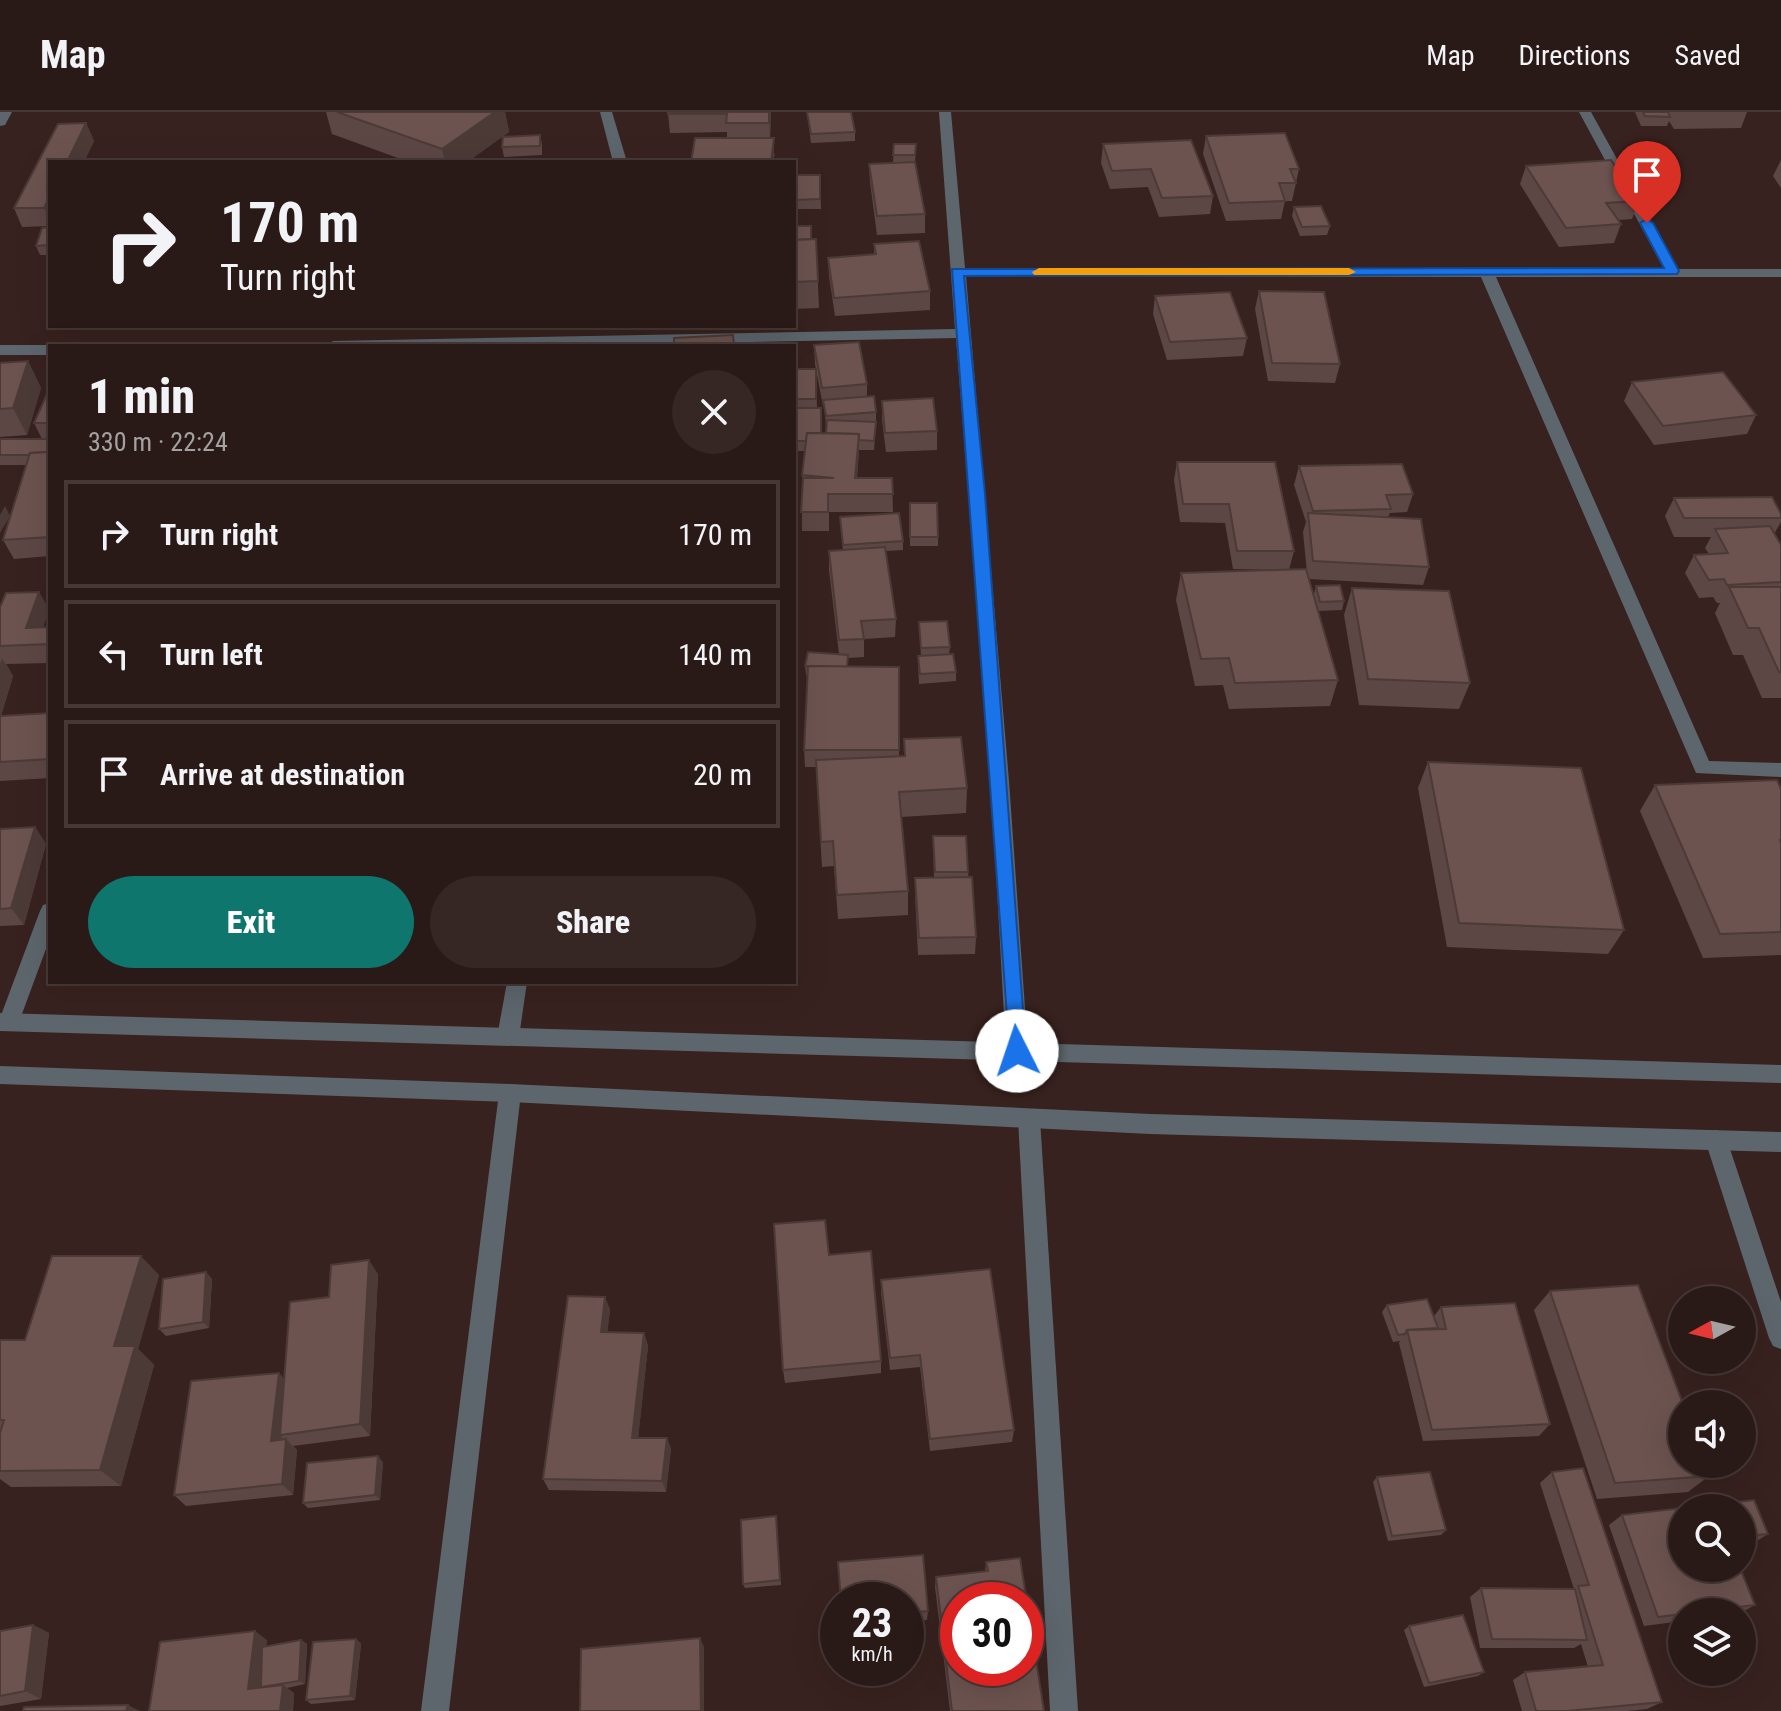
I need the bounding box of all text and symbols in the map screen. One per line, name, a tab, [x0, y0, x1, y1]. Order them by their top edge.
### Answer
text: Map	[40, 33, 106, 77]
text: Map	[1426, 39, 1475, 72]
text: Directions	[1519, 39, 1630, 72]
text: Saved	[1674, 39, 1741, 72]
pin	[1613, 141, 1681, 223]
icon: arrive	[1625, 153, 1669, 197]
text: 170 m	[220, 190, 359, 256]
icon: right	[88, 192, 192, 296]
text: Turn right	[220, 257, 356, 299]
text: 1 min	[88, 368, 195, 425]
button: close	[672, 370, 756, 454]
text: 330 m · 22:24	[88, 427, 228, 457]
icon: right	[92, 512, 136, 556]
text: Turn right	[160, 517, 278, 552]
text: 170 m	[678, 517, 752, 552]
icon: left	[92, 632, 136, 676]
text: Turn left	[160, 637, 263, 672]
text: 140 m	[678, 637, 752, 672]
icon: arrive	[92, 752, 136, 796]
text: Arrive at destination	[160, 757, 405, 792]
text: 20 m	[693, 757, 752, 792]
button: Exit	[88, 876, 414, 968]
button: Share	[430, 876, 756, 968]
position arrow	[975, 1009, 1059, 1093]
north arrow	[1668, 1286, 1756, 1374]
map controls	[1668, 1286, 1756, 1686]
button: sound	[1668, 1390, 1756, 1478]
button: search	[1668, 1494, 1756, 1582]
speed limit sign: 30	[940, 1582, 1044, 1686]
button: layers	[1668, 1598, 1756, 1686]
text: 23	[852, 1600, 892, 1647]
text: km/h	[851, 1642, 893, 1666]

